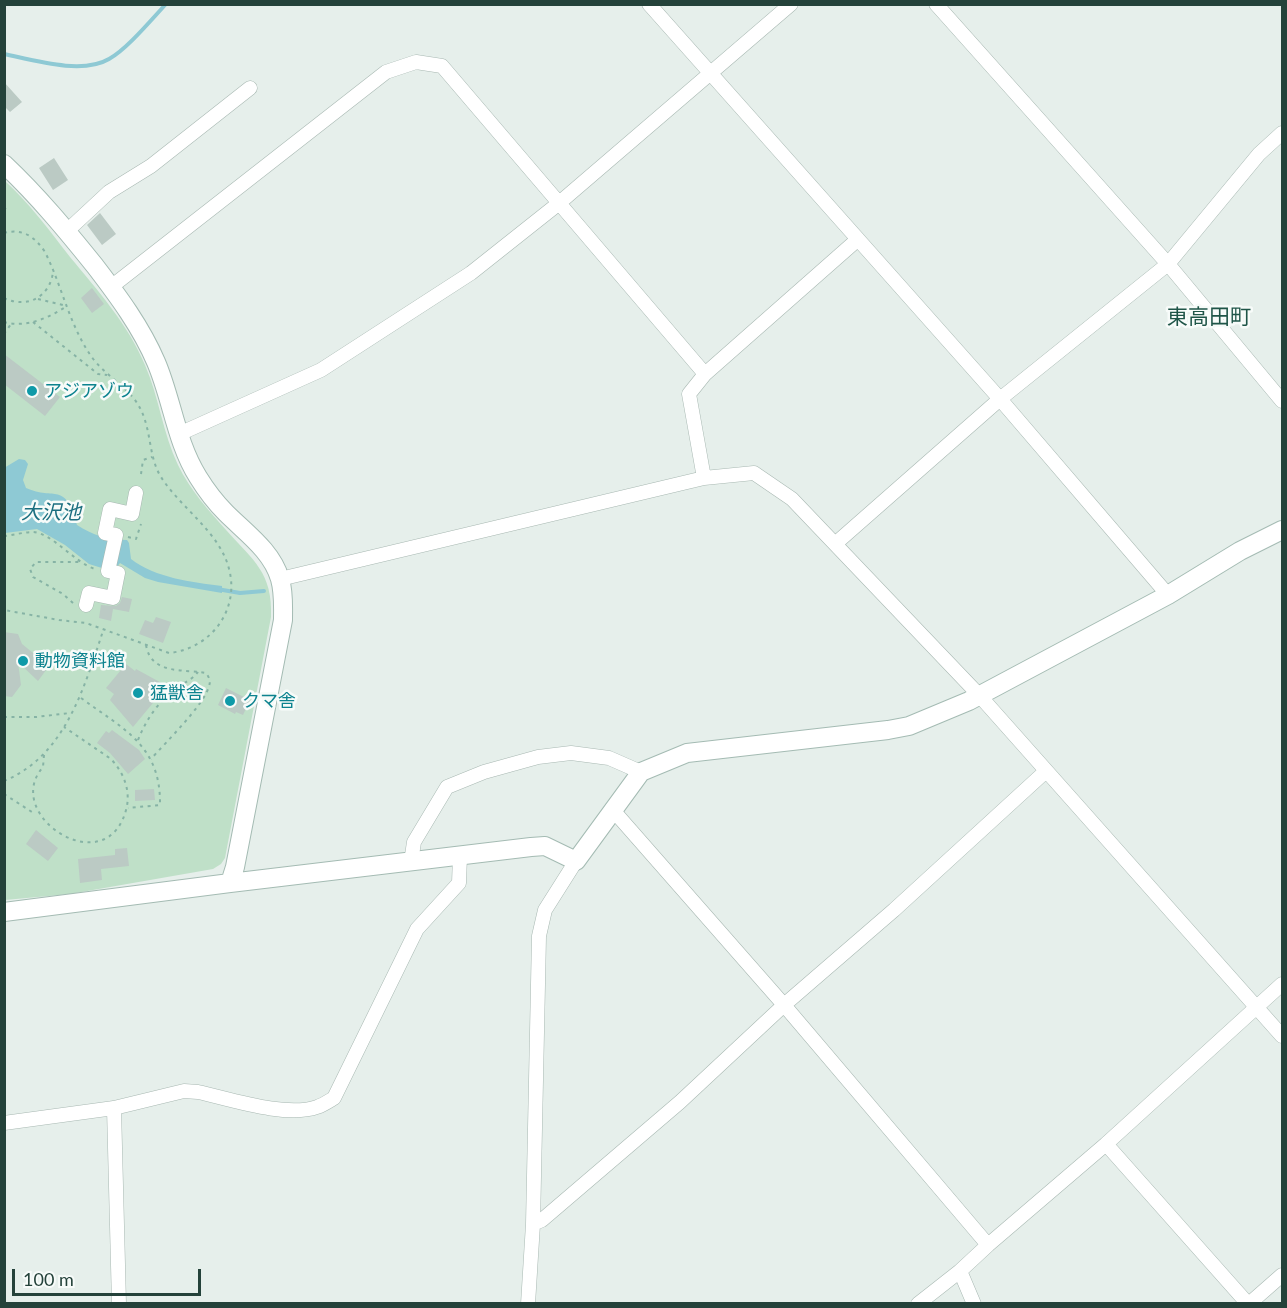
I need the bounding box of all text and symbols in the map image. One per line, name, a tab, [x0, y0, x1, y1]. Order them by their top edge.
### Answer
district label: 東高田町	[1167, 304, 1251, 330]
place label: アジアゾウ	[44, 380, 134, 402]
marker: アジアゾウ	[25, 384, 39, 398]
water label: 大沢池	[21, 501, 81, 525]
place label: 動物資料館	[35, 650, 125, 672]
marker: 動物資料館	[16, 654, 30, 668]
place label: 猛獣舎	[150, 682, 204, 704]
marker: 猛獣舎	[131, 686, 145, 700]
place label: クマ舎	[242, 690, 296, 712]
marker: クマ舎	[223, 694, 237, 708]
scale bar	[15, 1257, 204, 1295]
text: 100 m	[23, 1268, 74, 1290]

